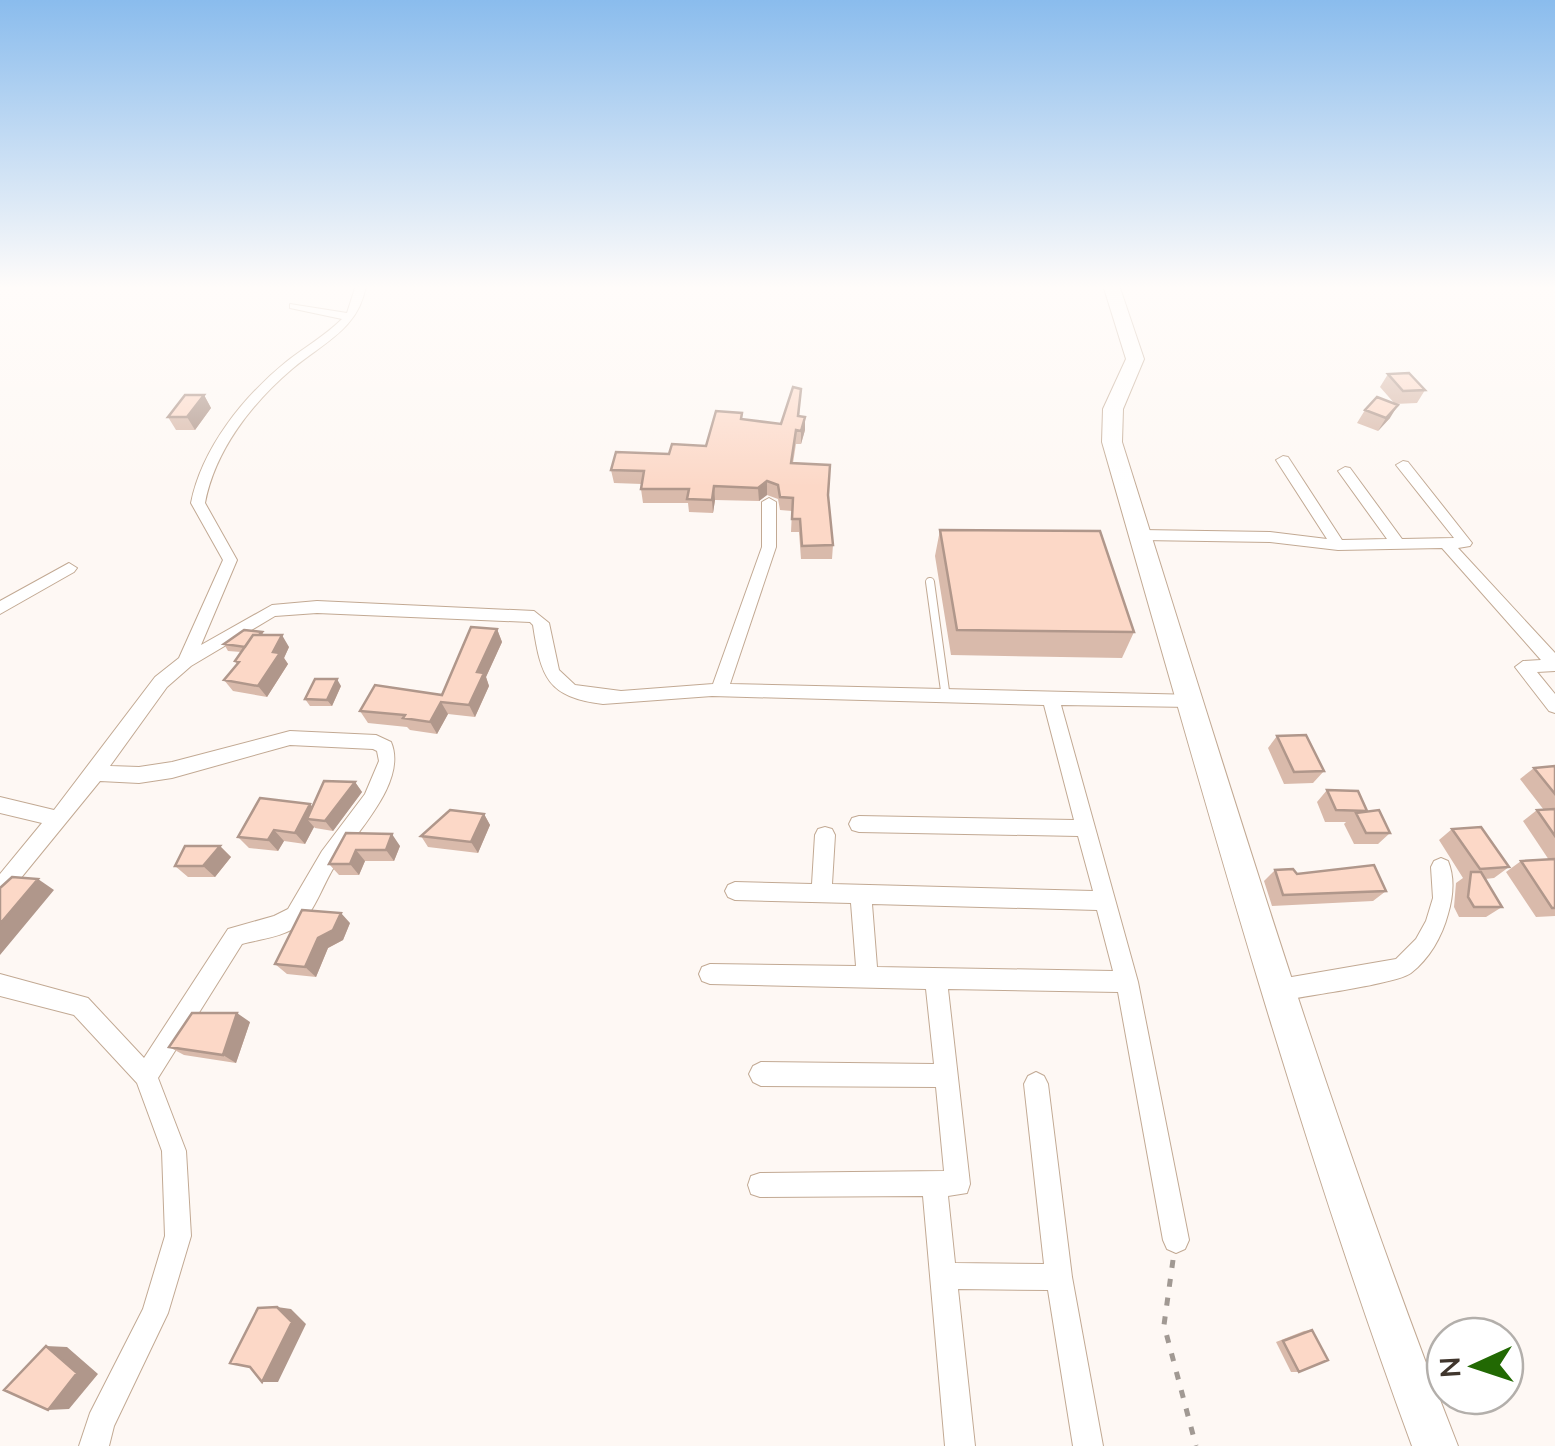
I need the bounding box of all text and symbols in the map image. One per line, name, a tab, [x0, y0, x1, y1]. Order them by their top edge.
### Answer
north arrow	[1425, 1316, 1525, 1416]
text: N	[1432, 1356, 1471, 1379]

